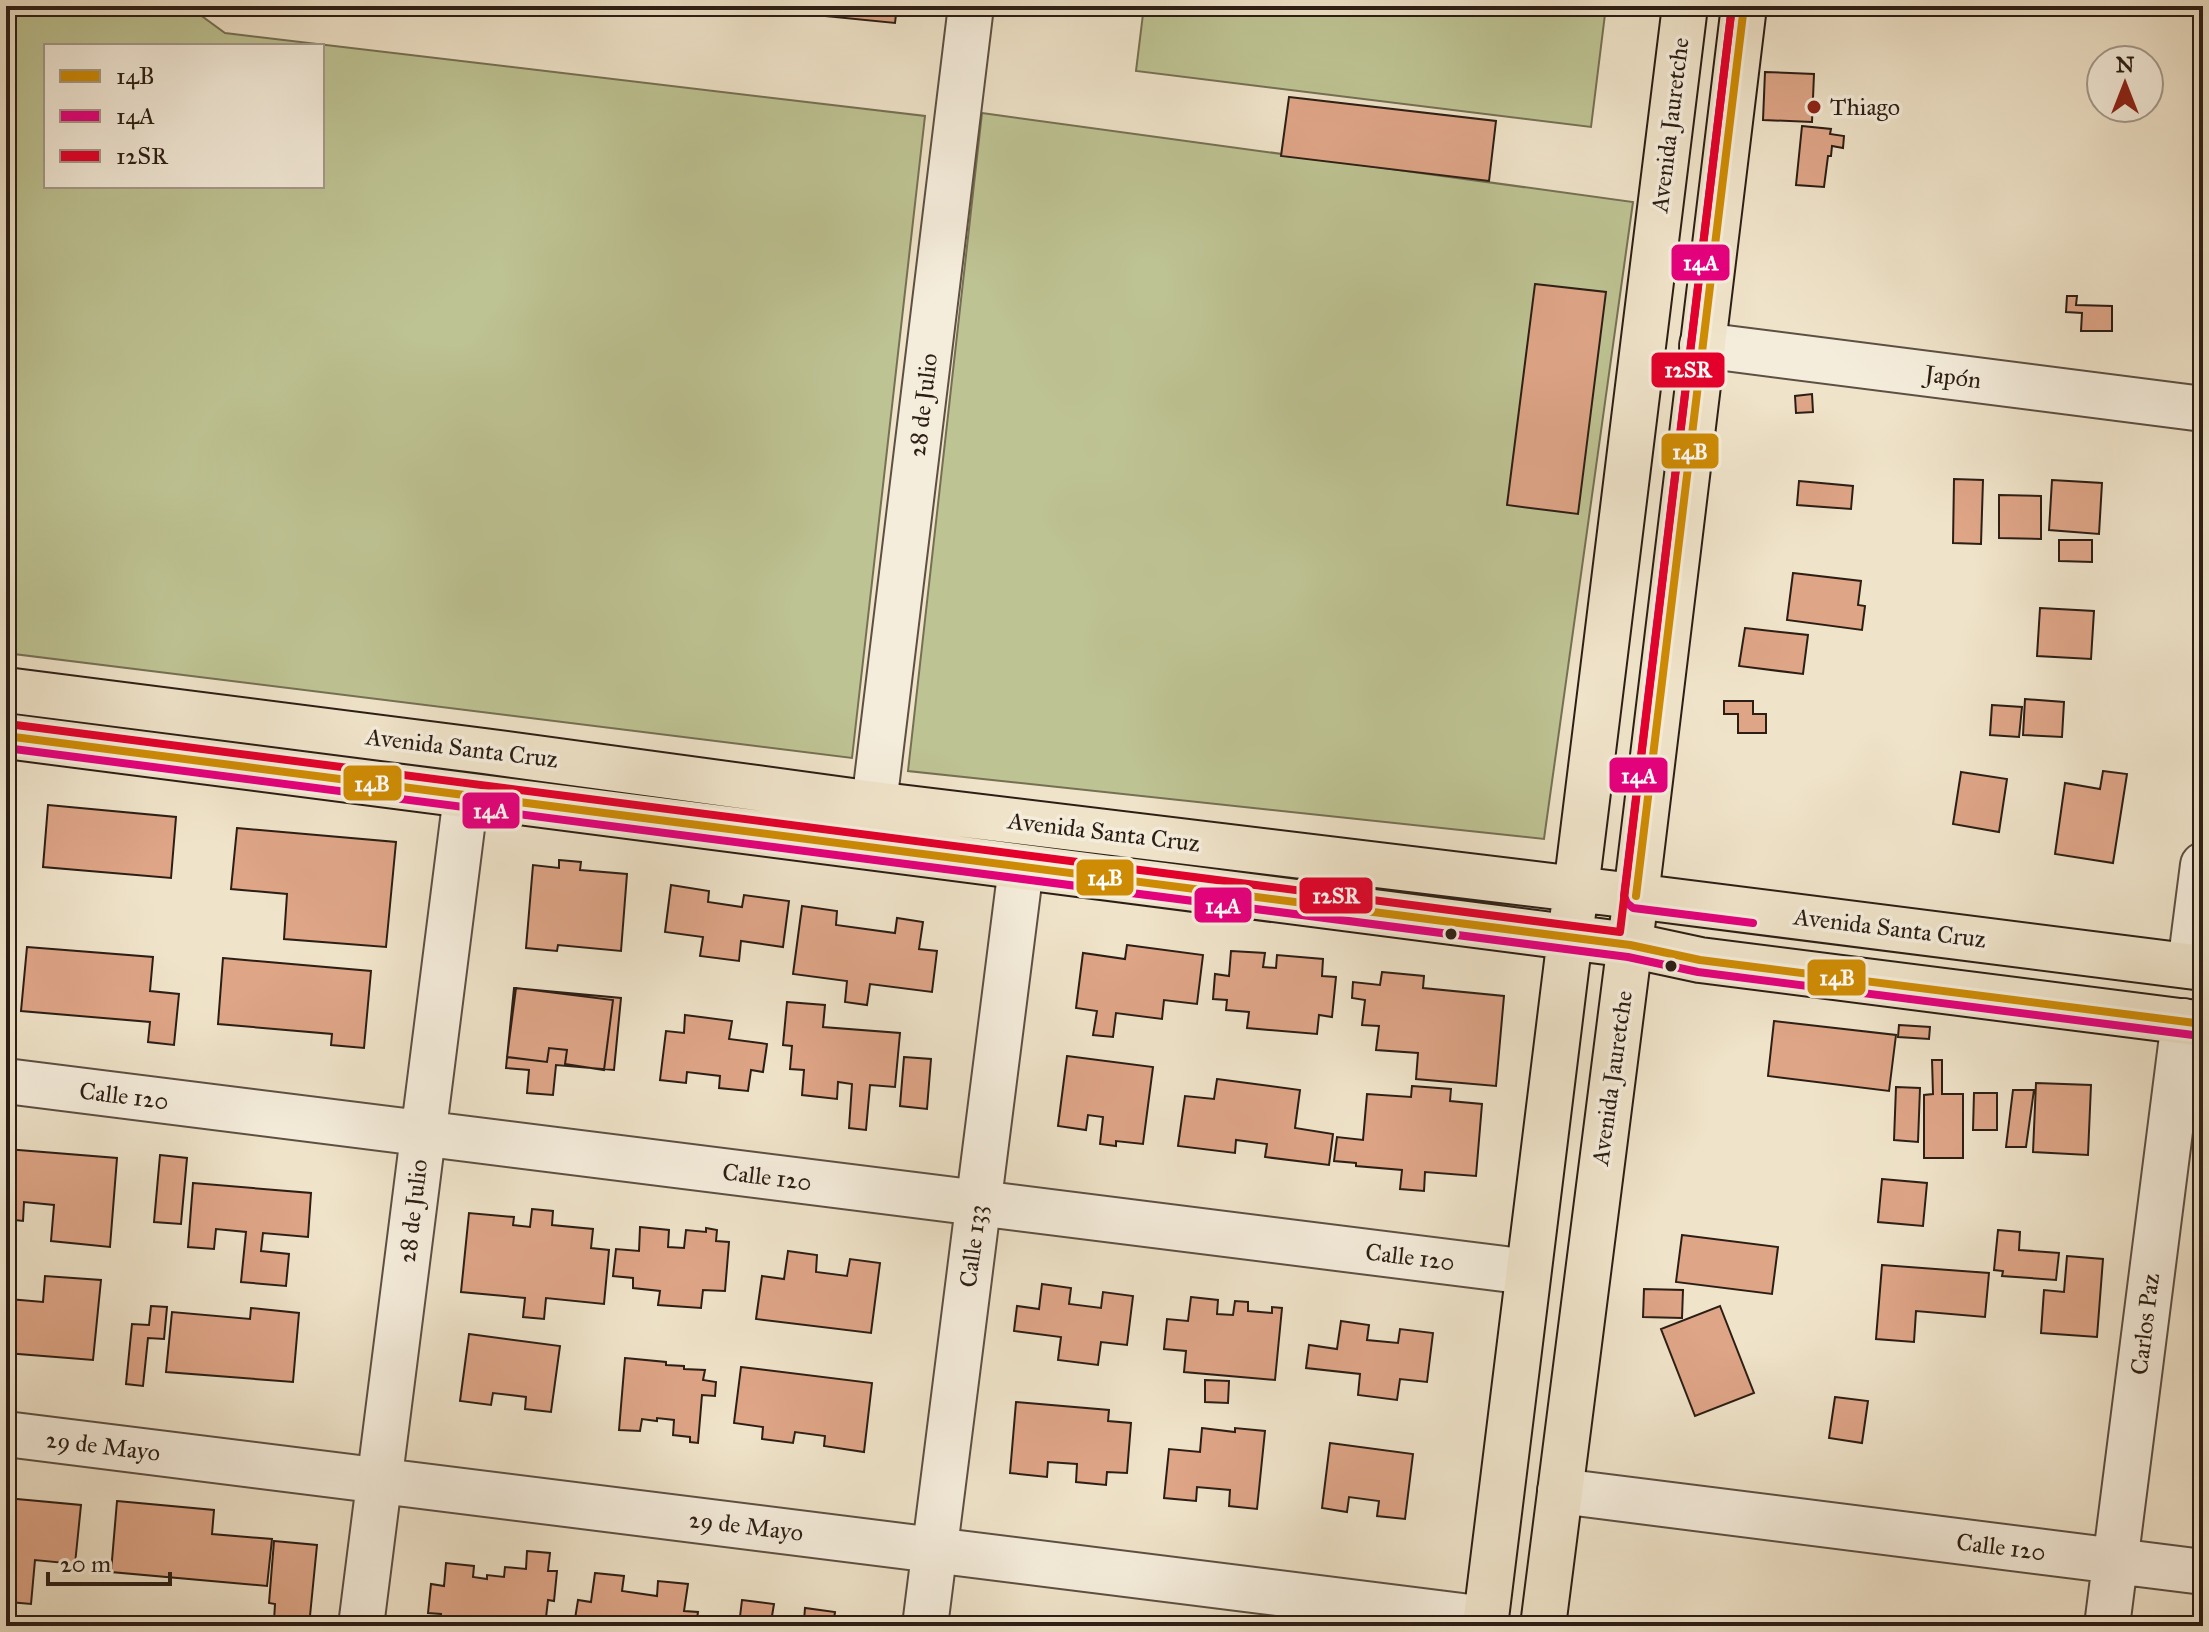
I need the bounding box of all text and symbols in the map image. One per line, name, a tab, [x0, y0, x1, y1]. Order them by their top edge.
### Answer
street label: Avenida Jauretche	[1644, 36, 1696, 215]
legend	[44, 44, 324, 188]
north arrow	[2085, 44, 2165, 124]
text: N	[2116, 51, 2135, 78]
text: 14B	[116, 61, 155, 91]
place label: Thiago	[1830, 92, 1900, 122]
marker: Thiago	[1805, 98, 1823, 116]
text: 14A	[116, 101, 155, 131]
text: 12SR	[116, 141, 169, 171]
line badge: 14A	[1670, 243, 1731, 282]
text: 14A	[1683, 249, 1719, 276]
street label: 28 de Julio	[902, 351, 944, 459]
line badge: 12SR	[1650, 351, 1726, 389]
text: 12SR	[1664, 356, 1713, 383]
street label: Japón	[1920, 358, 1983, 395]
line badge: 14B	[1660, 432, 1720, 470]
text: 14B	[1672, 438, 1708, 465]
street label: Avenida Santa Cruz	[363, 721, 560, 775]
line badge: 14A	[1608, 756, 1669, 794]
text: 14A	[1621, 762, 1657, 789]
line badge: 14B	[342, 764, 403, 802]
text: 14B	[354, 770, 390, 797]
line badge: 14A	[461, 791, 521, 830]
text: 14A	[473, 797, 509, 824]
street label: Avenida Santa Cruz	[1005, 805, 1202, 859]
line badge: 14B	[1075, 858, 1135, 897]
text: 14B	[1087, 864, 1123, 891]
line badge: 12SR	[1298, 876, 1374, 915]
text: 12SR	[1312, 882, 1361, 909]
line badge: 14A	[1193, 886, 1253, 924]
text: 14A	[1205, 892, 1241, 919]
street label: Avenida Santa Cruz	[1791, 901, 1988, 955]
unlabelled marker	[1443, 926, 1459, 942]
unlabelled marker	[1663, 958, 1679, 974]
line badge: 14B	[1806, 958, 1867, 997]
text: 14B	[1819, 964, 1855, 991]
street label: Avenida Jauretche	[1585, 989, 1639, 1168]
street label: Calle 120	[78, 1076, 170, 1116]
street label: 28 de Julio	[392, 1157, 434, 1265]
street label: Calle 120	[721, 1157, 813, 1197]
street label: Calle 133	[953, 1203, 993, 1289]
street label: Calle 120	[1364, 1237, 1456, 1277]
street label: Carlos Paz	[2124, 1271, 2166, 1377]
street label: 29 de Mayo	[44, 1424, 162, 1468]
street label: 29 de Mayo	[687, 1504, 805, 1548]
street label: Calle 120	[1955, 1527, 2047, 1567]
scale bar	[48, 1536, 170, 1586]
text: 20 m	[60, 1549, 111, 1579]

